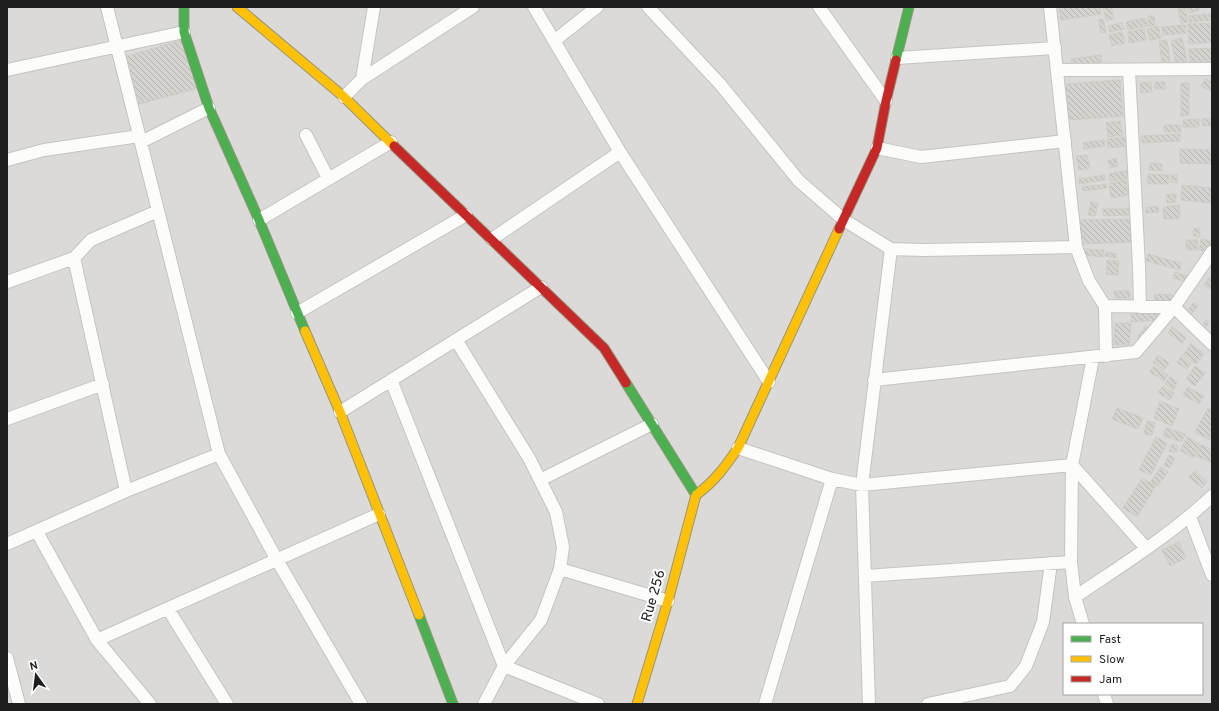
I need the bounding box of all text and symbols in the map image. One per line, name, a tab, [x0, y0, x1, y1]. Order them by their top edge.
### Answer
street label: Rue 256	[638, 568, 670, 624]
legend	[1063, 623, 1203, 695]
text: Fast	[1099, 632, 1121, 648]
text: Slow	[1099, 652, 1125, 668]
north arrow	[16, 655, 56, 695]
text: N	[28, 659, 39, 674]
text: Jam	[1099, 672, 1122, 688]

